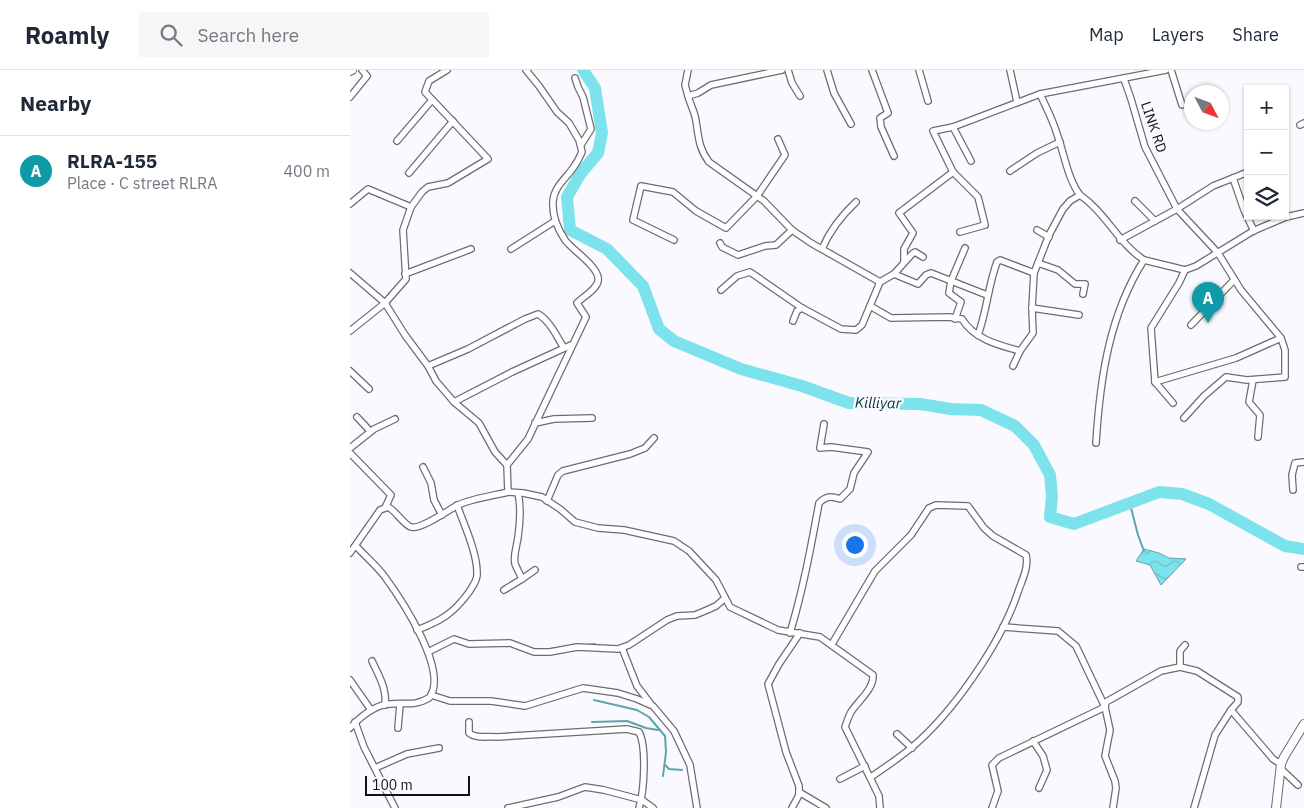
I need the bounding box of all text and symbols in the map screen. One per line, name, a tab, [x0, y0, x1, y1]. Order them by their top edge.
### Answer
search box	[139, 12, 489, 57]
text: Roamly	[25, 19, 109, 51]
icon: search	[157, 21, 185, 49]
text: Search here	[197, 23, 299, 47]
text: Map	[1089, 23, 1124, 46]
text: Layers	[1152, 23, 1204, 46]
text: Share	[1232, 23, 1279, 46]
north arrow	[1184, 85, 1229, 130]
map controls	[1244, 85, 1289, 220]
button: +	[1244, 85, 1289, 130]
text: Nearby	[20, 89, 91, 117]
street label: LINK RD	[1137, 99, 1171, 155]
button: −	[1244, 130, 1289, 175]
text: RLRA-155	[67, 149, 157, 173]
text: A	[31, 161, 41, 181]
text: 400 m	[283, 161, 330, 181]
text: Place · C street RLRA	[67, 173, 218, 193]
button: layers	[1244, 175, 1289, 220]
pin: A	[1192, 282, 1224, 323]
water label: Killiyar	[855, 393, 902, 412]
your location	[842, 532, 868, 558]
scale bar	[365, 773, 470, 796]
text: 100 m	[372, 776, 413, 794]

